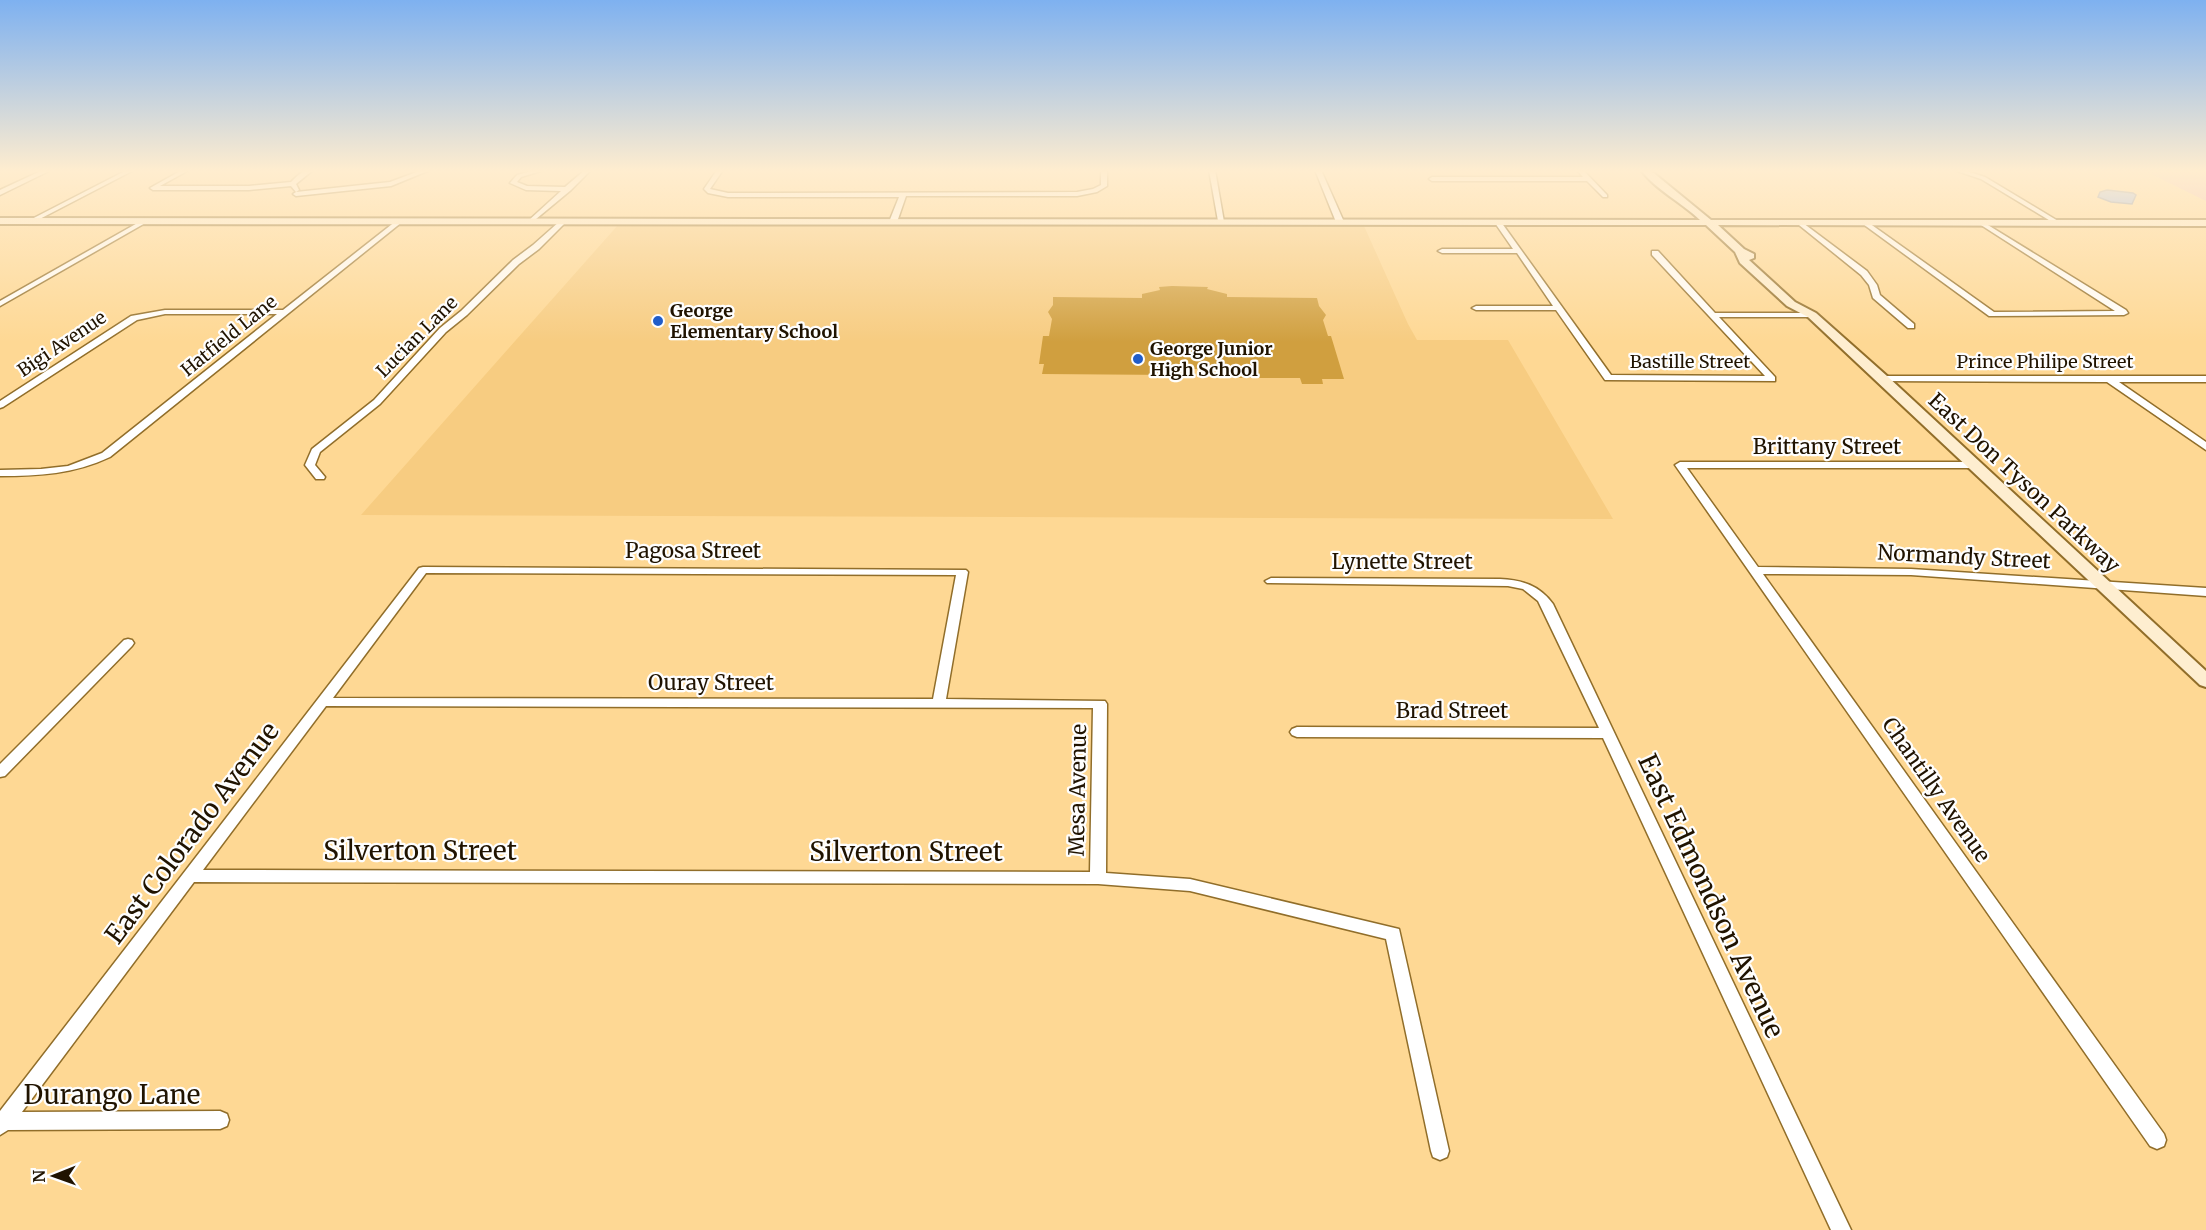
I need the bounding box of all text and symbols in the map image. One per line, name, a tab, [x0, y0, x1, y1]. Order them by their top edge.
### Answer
street label: Hatfield Lane	[176, 290, 281, 381]
street label: Lucian Lane	[371, 291, 462, 382]
place label: George Elementary School	[670, 299, 838, 343]
street label: Bigi Avenue	[13, 306, 110, 382]
marker: George Elementary School	[651, 314, 665, 328]
place label: George Junior High School	[1150, 337, 1273, 381]
street label: Bastille Street	[1630, 350, 1750, 373]
street label: Prince Philipe Street	[1957, 350, 2133, 373]
marker: George Junior High School	[1131, 352, 1145, 366]
street label: East Don Tyson Parkway	[1923, 387, 2126, 579]
street label: Brittany Street	[1753, 433, 1901, 460]
street label: Pagosa Street	[625, 537, 761, 564]
street label: Normandy Street	[1877, 538, 2051, 575]
street label: Lynette Street	[1331, 548, 1473, 575]
street label: Ouray Street	[648, 669, 774, 696]
street label: Brad Street	[1396, 697, 1508, 724]
street label: Chantilly Avenue	[1876, 712, 1997, 868]
street label: East Colorado Avenue	[97, 715, 286, 950]
street label: Mesa Avenue	[1063, 724, 1092, 856]
street label: East Edmondson Avenue	[1631, 749, 1792, 1043]
street label: Silverton Street	[323, 834, 517, 867]
street label: Silverton Street	[809, 835, 1003, 868]
street label: Durango Lane	[24, 1078, 200, 1111]
north arrow	[24, 1146, 84, 1206]
text: N	[29, 1169, 49, 1183]

